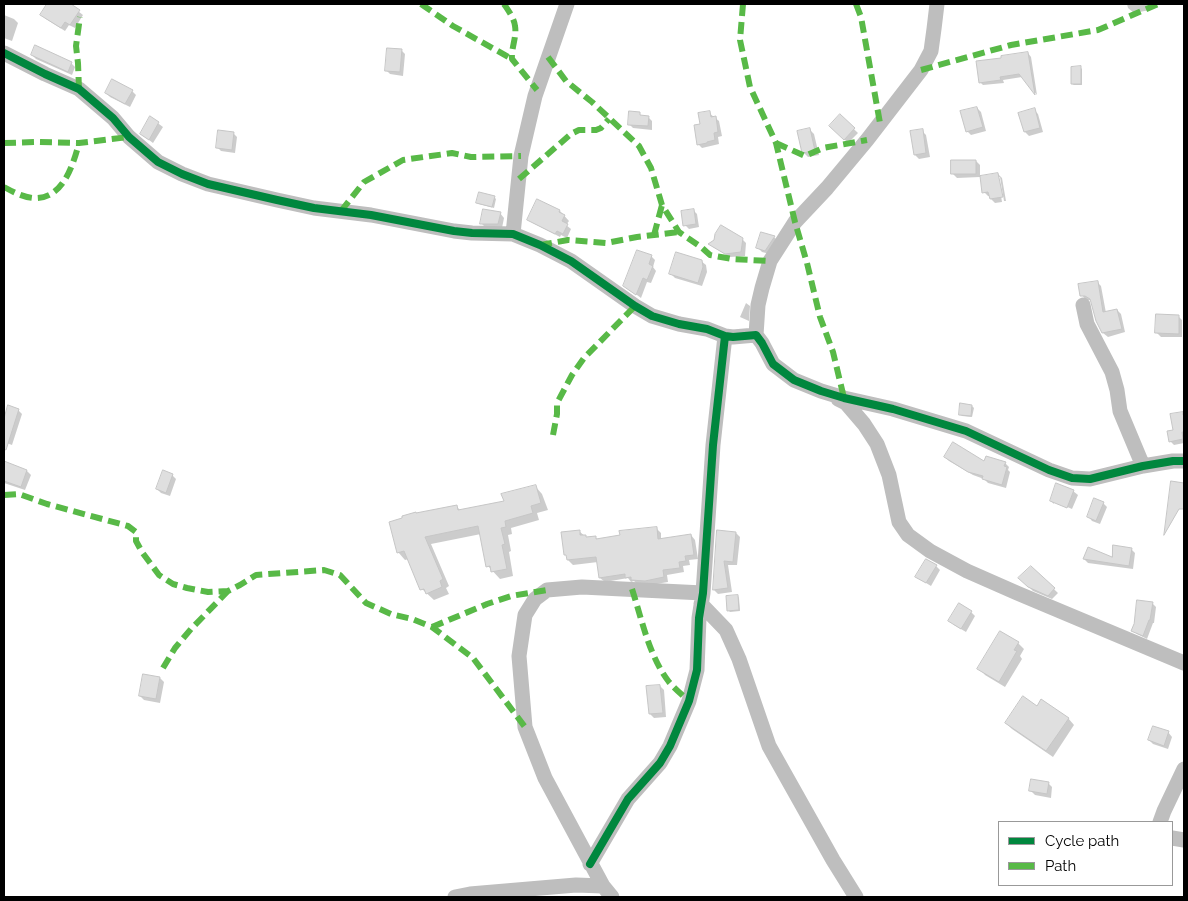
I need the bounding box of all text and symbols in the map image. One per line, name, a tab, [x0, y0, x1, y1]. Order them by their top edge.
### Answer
legend	[998, 821, 1173, 886]
text: Cycle path	[1045, 832, 1119, 850]
text: Path	[1045, 857, 1076, 875]

